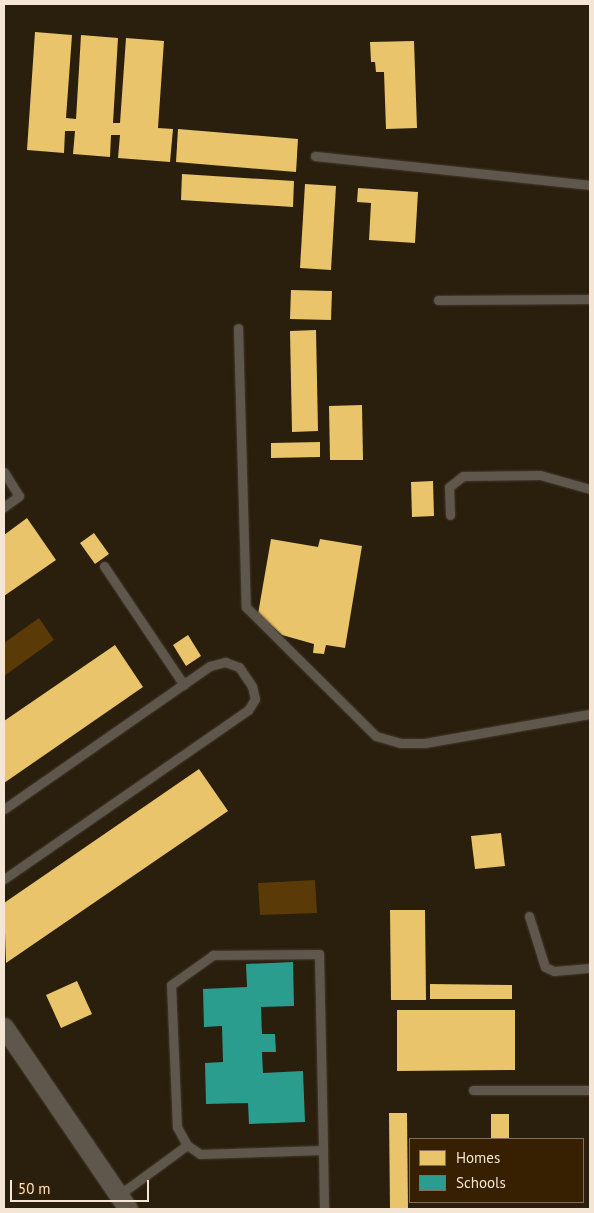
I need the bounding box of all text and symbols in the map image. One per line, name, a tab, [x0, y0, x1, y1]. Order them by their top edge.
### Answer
legend	[409, 1138, 584, 1203]
text: Homes	[456, 1148, 500, 1167]
scale bar	[12, 1170, 151, 1202]
text: Schools	[456, 1173, 506, 1192]
text: 50 m	[18, 1179, 51, 1198]

